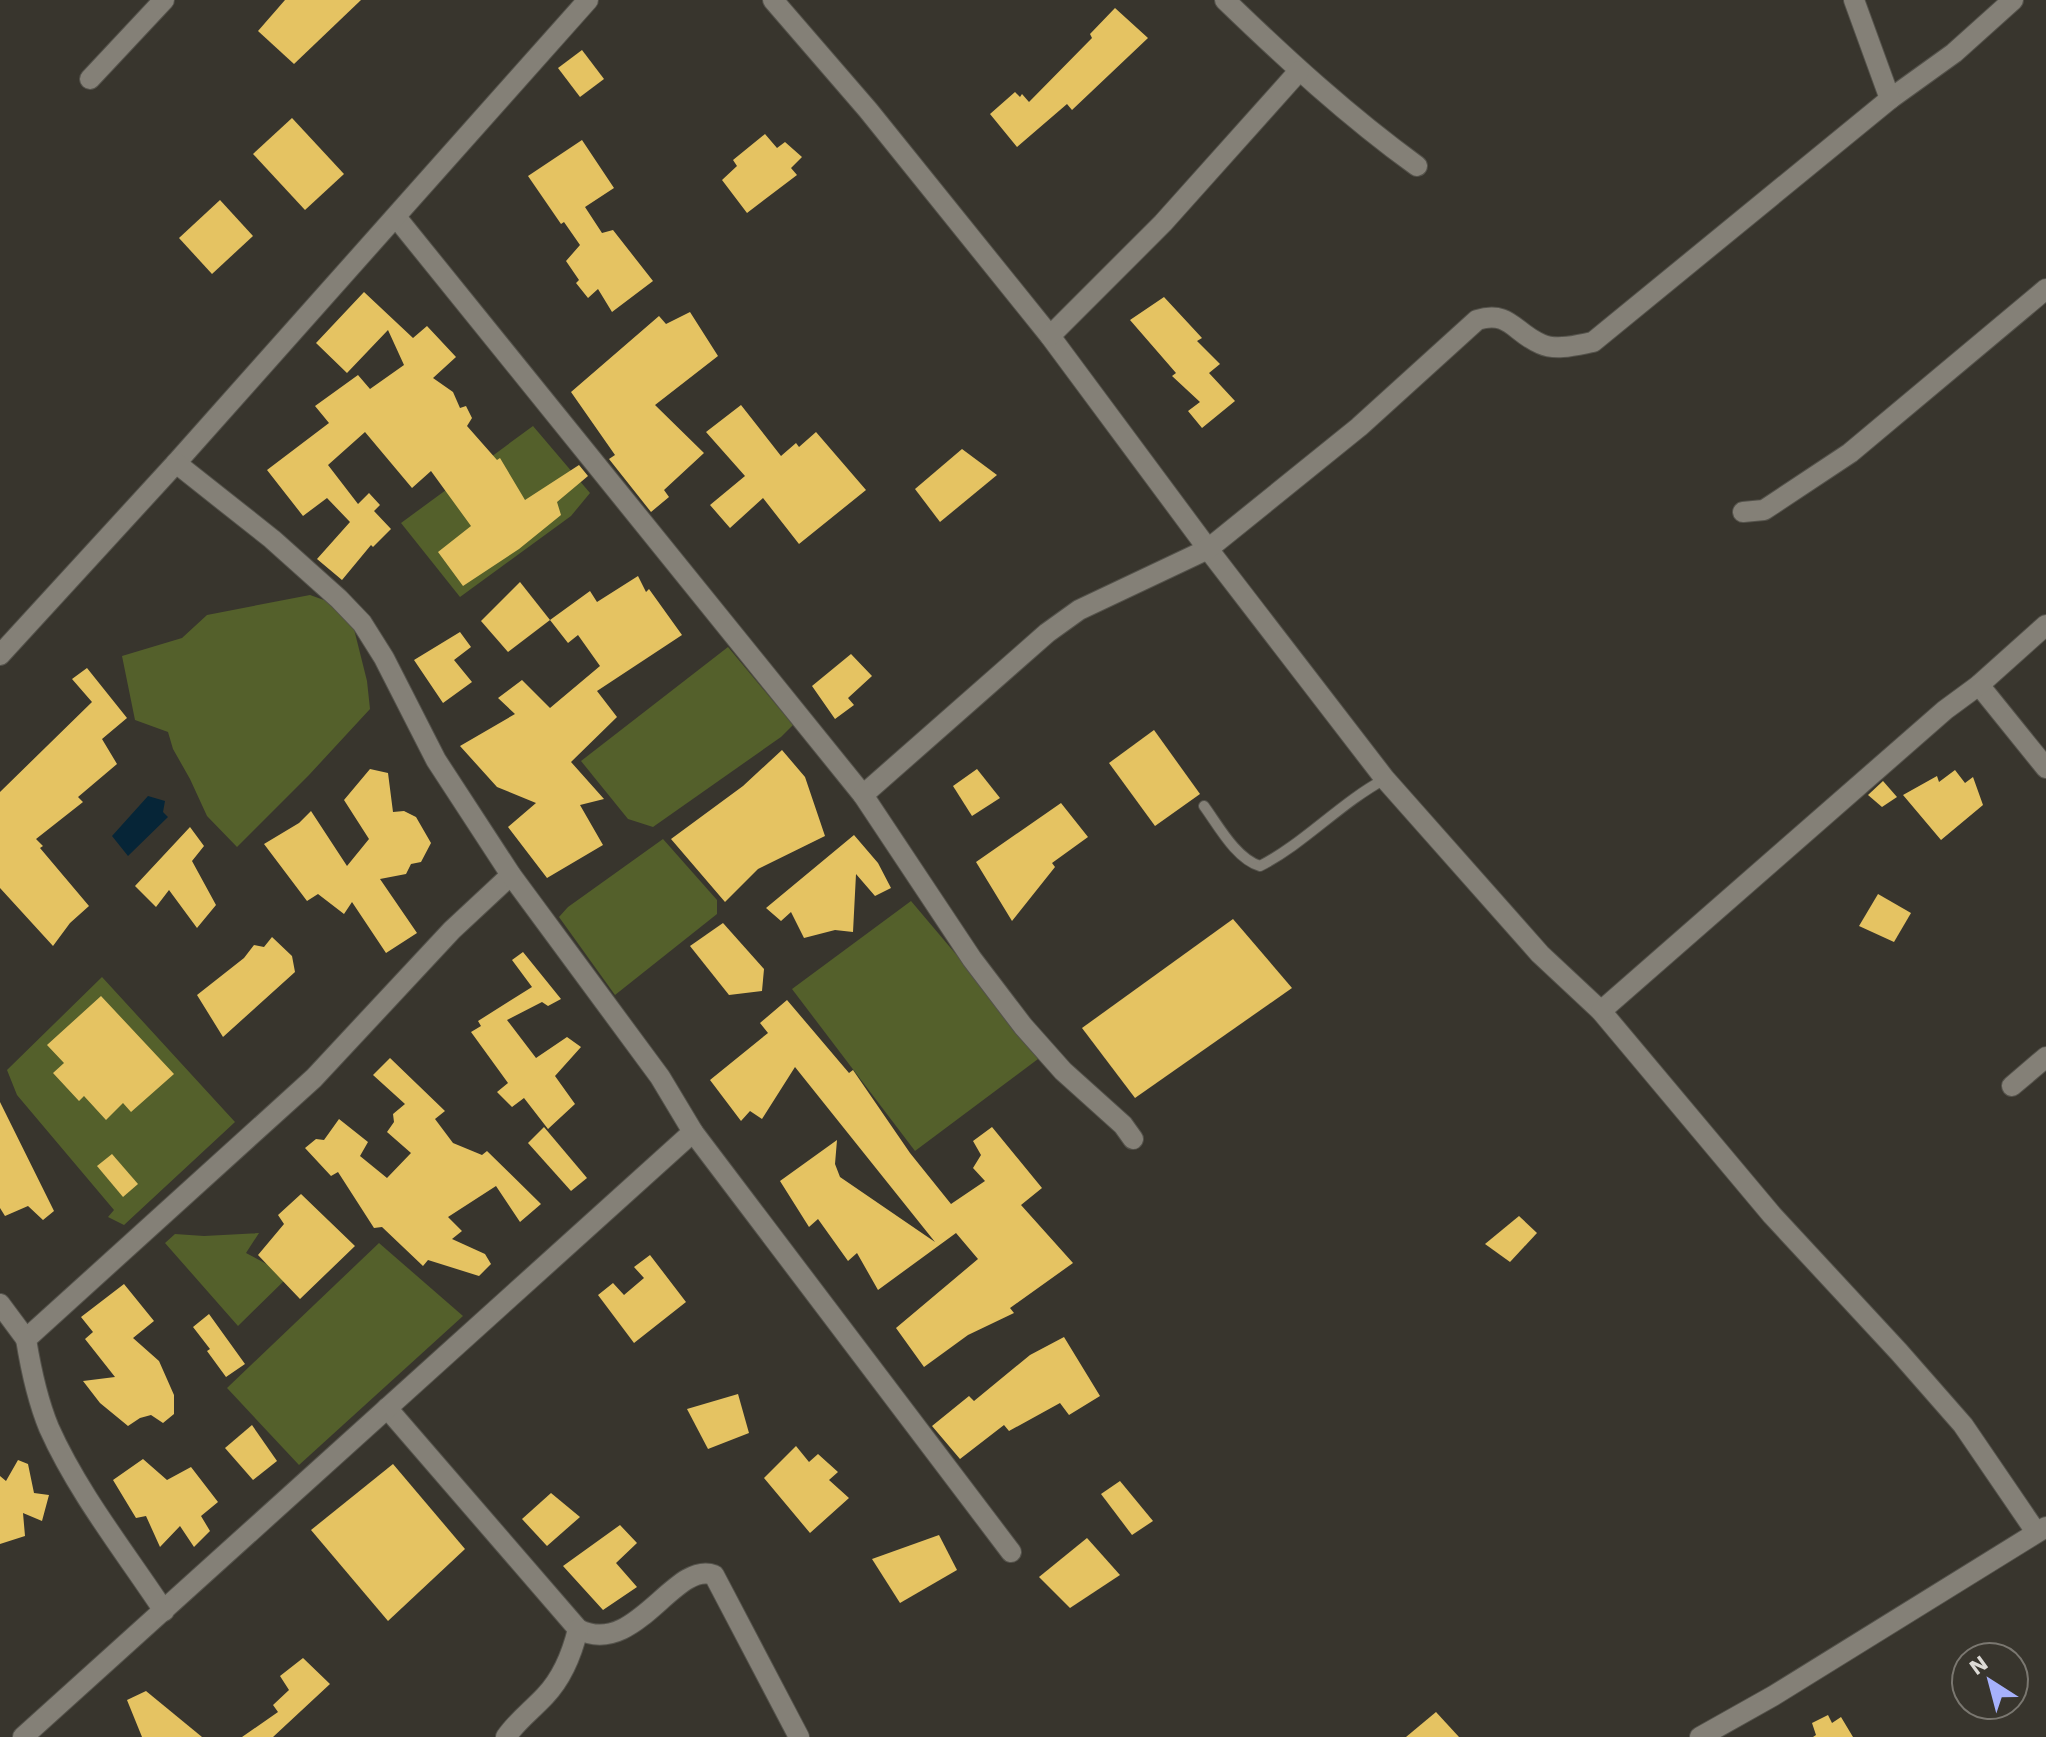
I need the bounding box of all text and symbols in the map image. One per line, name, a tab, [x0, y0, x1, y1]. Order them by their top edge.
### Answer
north arrow	[1950, 1641, 2030, 1721]
text: N	[1965, 1650, 1992, 1680]

